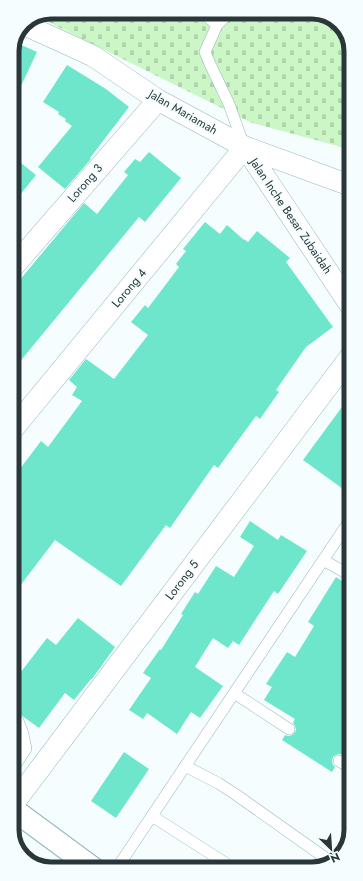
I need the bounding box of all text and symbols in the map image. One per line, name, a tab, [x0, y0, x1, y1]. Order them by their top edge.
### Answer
street label: Jalan Mariamah	[143, 84, 221, 139]
street label: Jalan Inche Besar Zubaidah	[244, 153, 337, 278]
street label: Lorong 3	[63, 160, 107, 206]
street label: Lorong 4	[107, 265, 151, 311]
street label: Lorong 5	[161, 556, 203, 604]
north arrow	[311, 829, 351, 869]
text: N	[328, 849, 343, 867]

